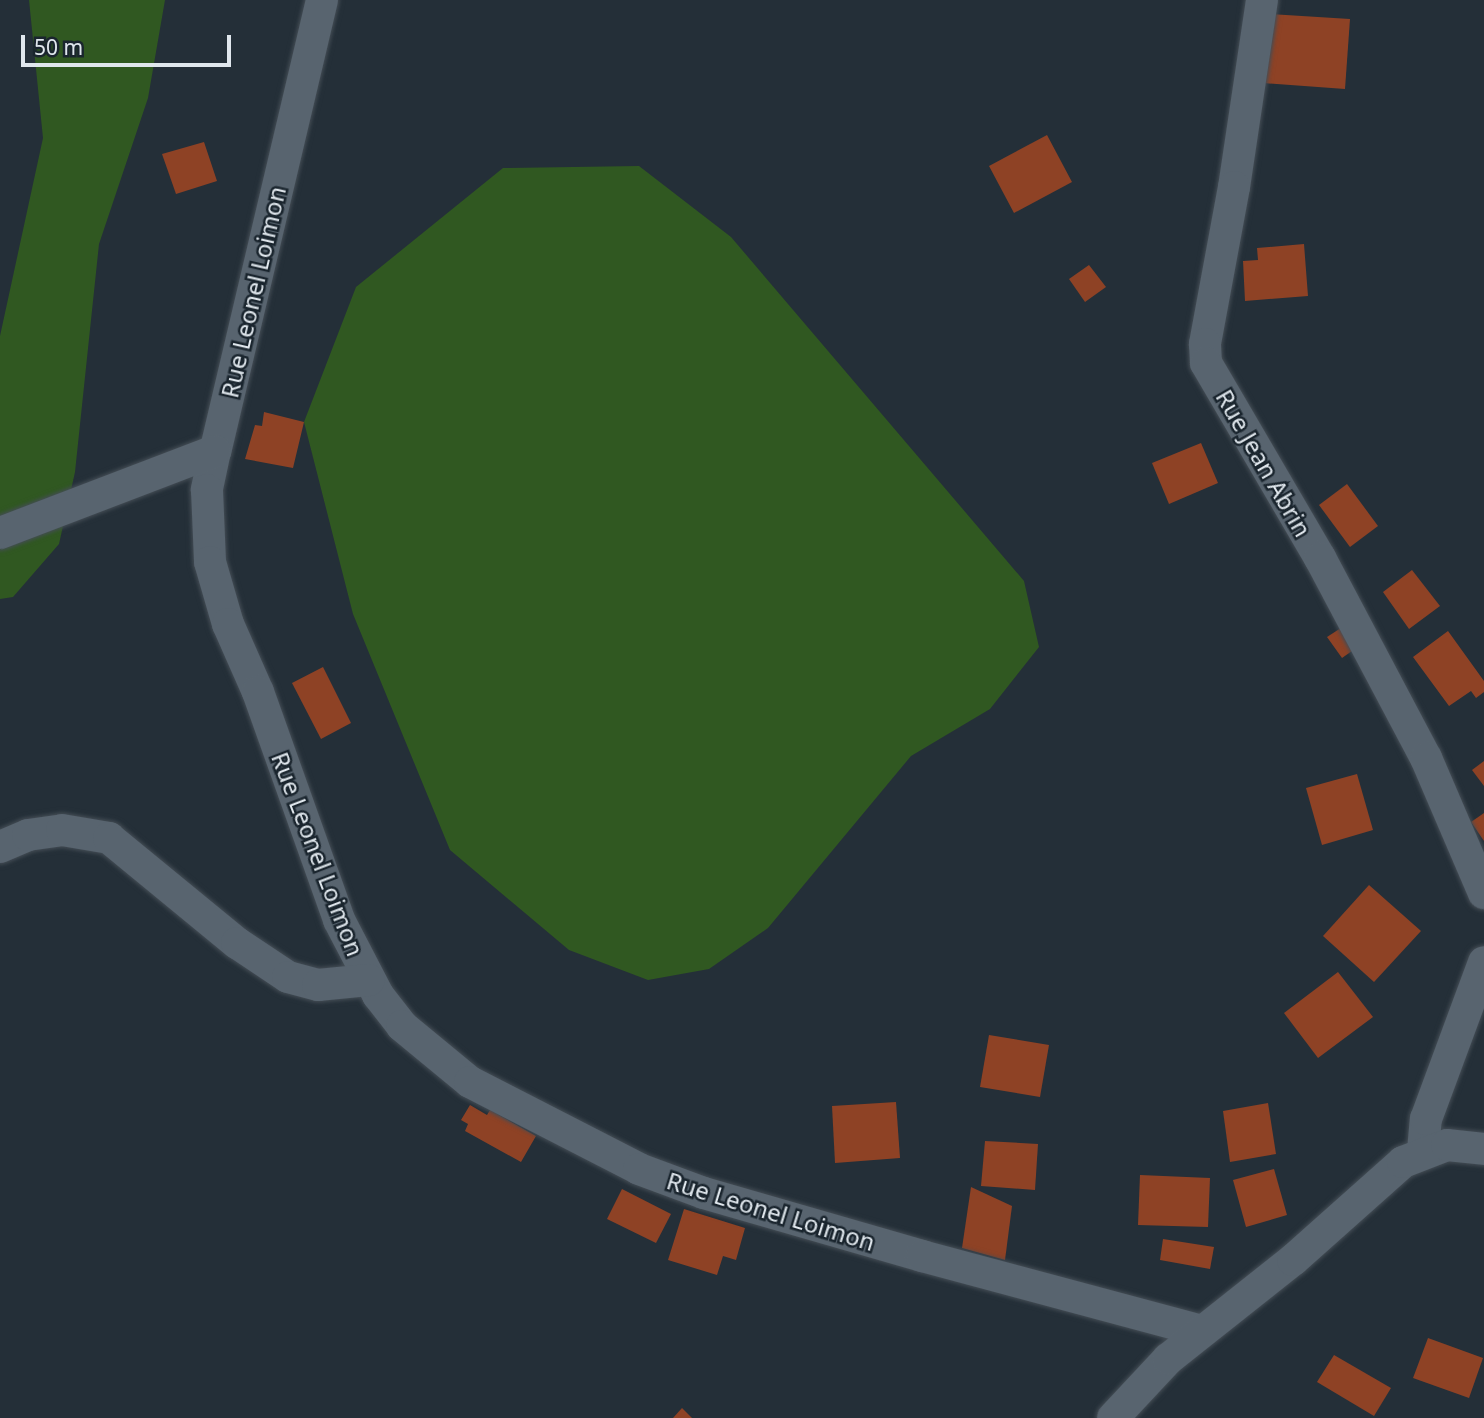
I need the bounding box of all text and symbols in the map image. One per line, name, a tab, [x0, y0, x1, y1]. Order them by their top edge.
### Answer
scale bar	[24, 21, 234, 65]
text: 50 m	[34, 33, 83, 61]
street label: Rue Leonel Loimon	[215, 184, 291, 400]
street label: Rue Jean Abrin	[1210, 384, 1318, 542]
street label: Rue Leonel Loimon	[266, 748, 370, 960]
street label: Rue Leonel Loimon	[663, 1166, 879, 1256]

